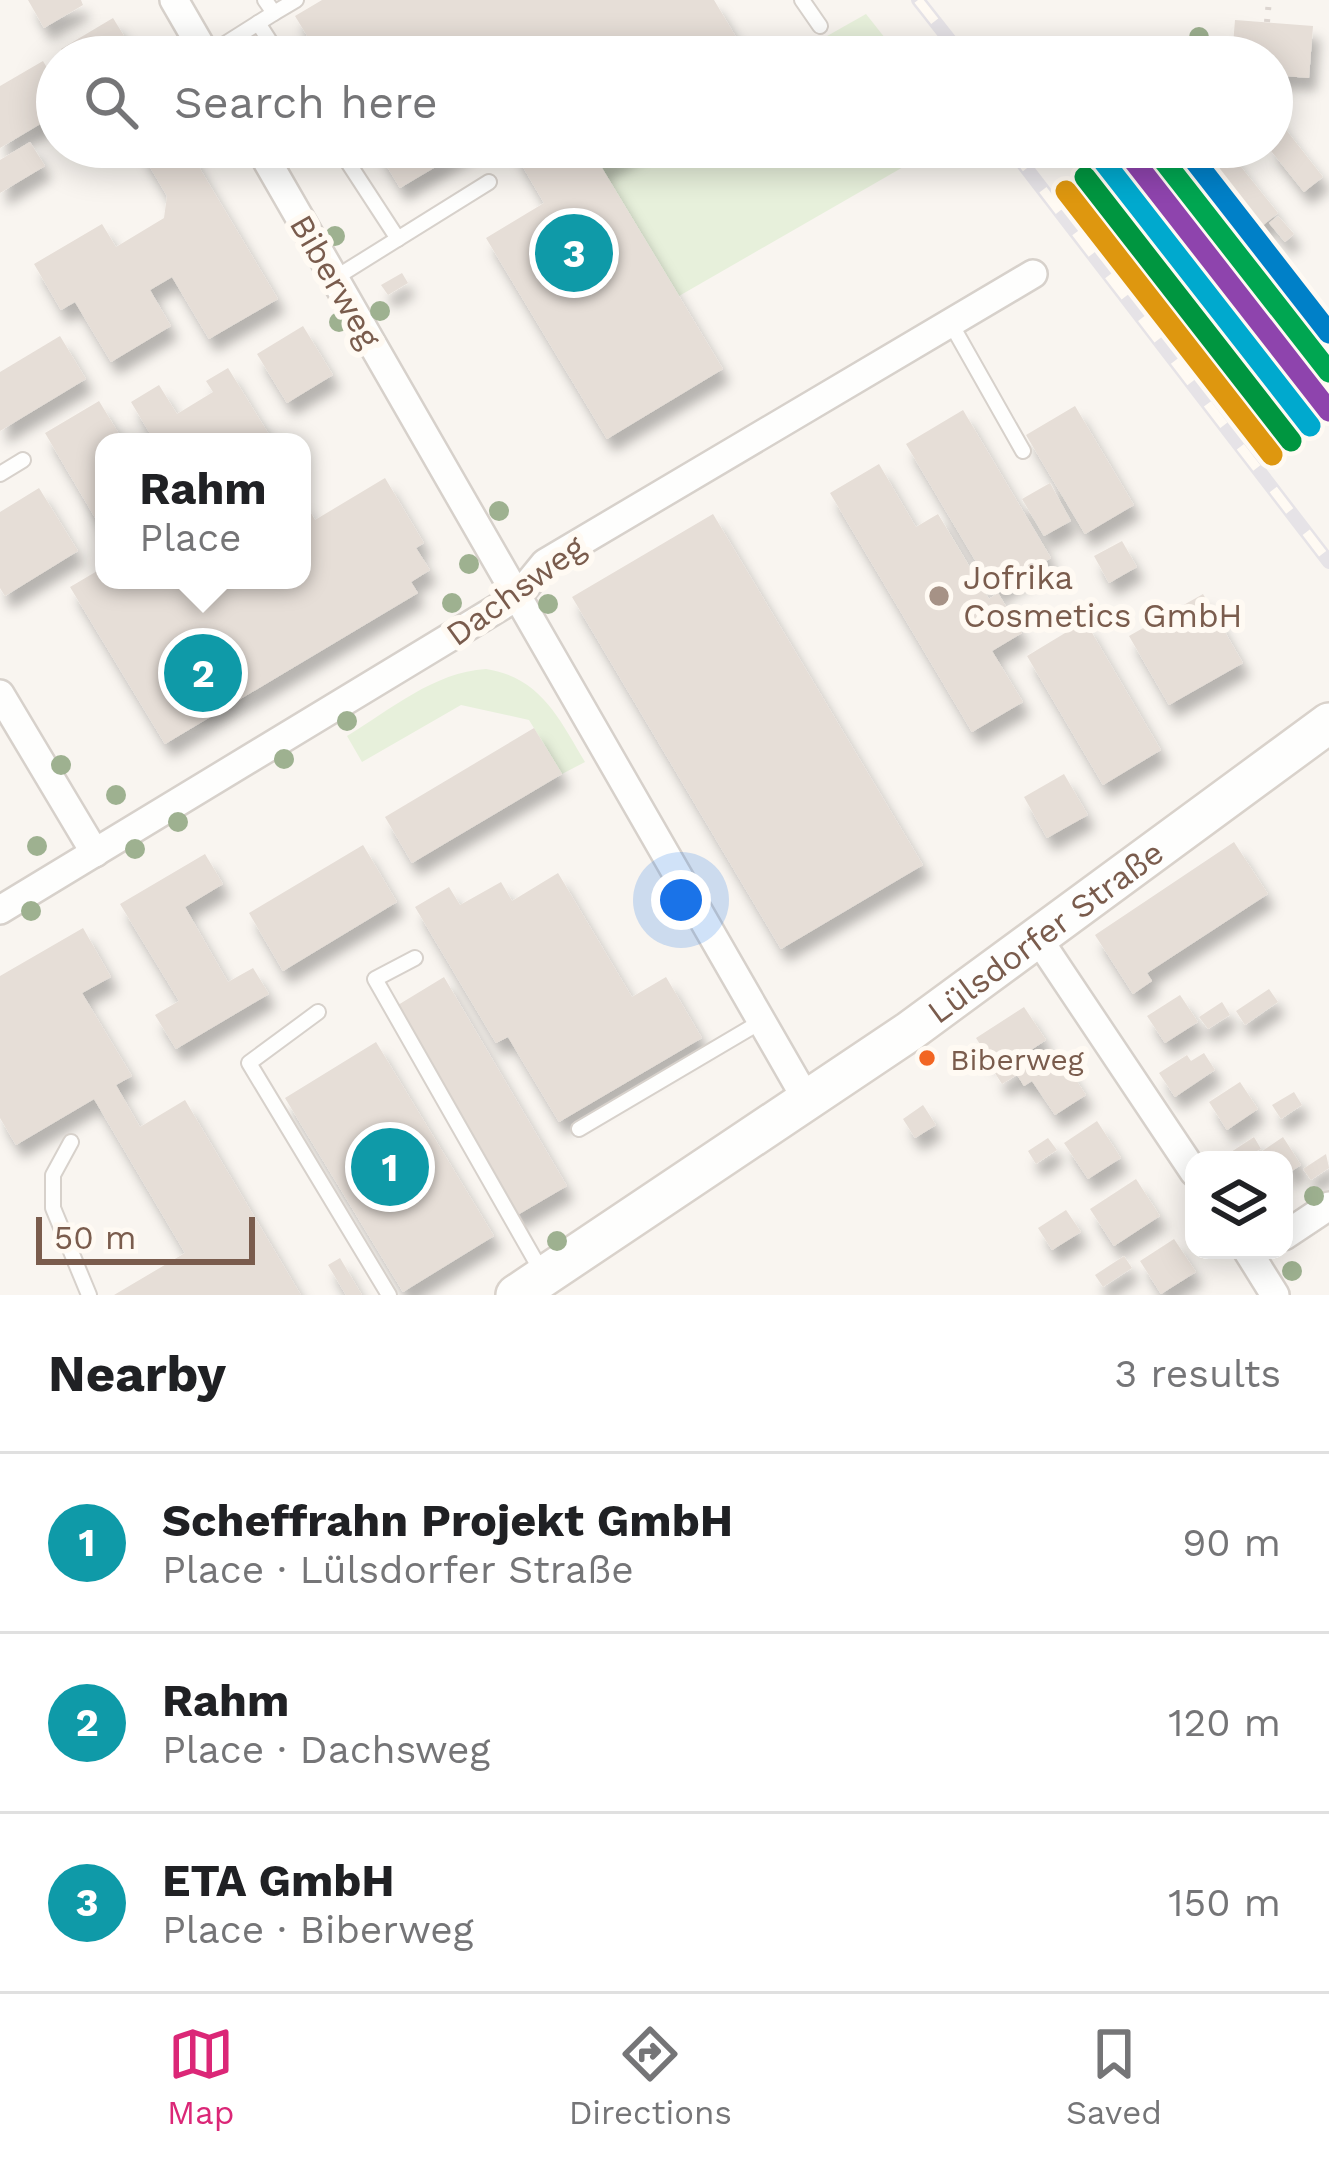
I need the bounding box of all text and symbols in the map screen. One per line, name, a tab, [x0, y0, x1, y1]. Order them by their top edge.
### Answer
search box	[36, 36, 1293, 168]
icon: search	[78, 69, 144, 135]
text: Search here	[174, 76, 438, 129]
street label: Biberweg	[282, 208, 389, 355]
pin: 3	[535, 208, 613, 298]
popup	[95, 433, 311, 589]
text: Rahm	[139, 462, 267, 515]
text: Place	[139, 515, 242, 560]
street label: Dachsweg	[439, 527, 592, 654]
place label: Jofrika Cosmetics GmbH	[963, 558, 1243, 635]
marker: Jofrika Cosmetics GmbH	[926, 583, 952, 609]
pin: 2	[164, 628, 242, 718]
street label: Lülsdorfer Straße	[920, 833, 1171, 1032]
your location	[651, 870, 711, 930]
place label: Biberweg	[950, 1042, 1084, 1077]
marker: Biberweg	[916, 1047, 938, 1069]
pin: 1	[351, 1122, 429, 1212]
map controls	[1185, 1151, 1293, 1259]
button: layers	[1185, 1151, 1293, 1259]
scale bar	[36, 1211, 255, 1264]
text: 50 m	[54, 1218, 136, 1257]
text: Nearby	[48, 1344, 226, 1403]
text: 3 results	[1115, 1351, 1281, 1396]
text: Scheffrahn Projekt GmbH	[162, 1494, 733, 1547]
text: 1	[79, 1520, 95, 1565]
text: 90 m	[1182, 1520, 1281, 1565]
text: Place · Lülsdorfer Straße	[162, 1547, 634, 1592]
text: Rahm	[162, 1674, 289, 1727]
text: 2	[75, 1700, 99, 1745]
text: 120 m	[1168, 1700, 1281, 1745]
text: Place · Dachsweg	[162, 1727, 490, 1772]
text: ETA GmbH	[162, 1854, 395, 1907]
text: 3	[75, 1880, 99, 1925]
text: 150 m	[1168, 1880, 1281, 1925]
text: Place · Biberweg	[162, 1907, 474, 1952]
tab: Map	[167, 2021, 234, 2132]
tab: Directions	[569, 2021, 732, 2132]
tab: Saved	[1066, 2021, 1162, 2132]

